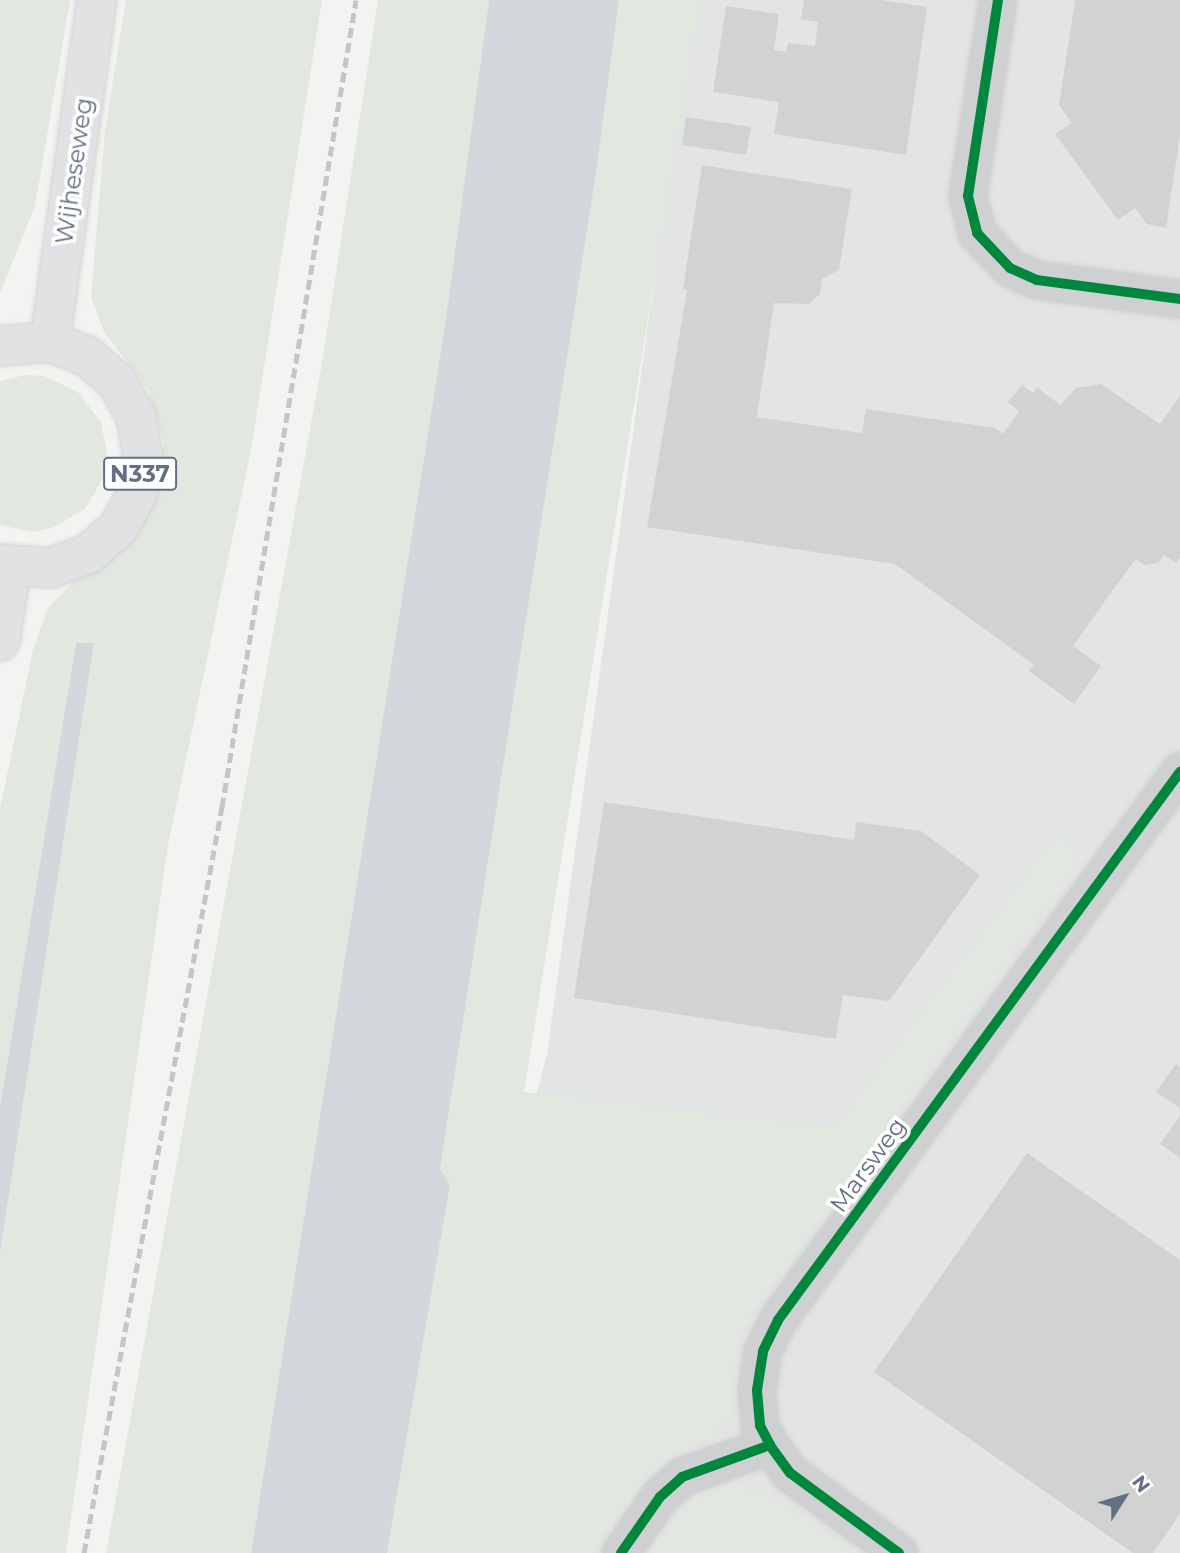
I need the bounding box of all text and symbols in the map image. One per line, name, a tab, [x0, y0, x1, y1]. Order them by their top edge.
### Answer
street label: Wijheseweg	[49, 96, 99, 246]
road number: N337	[102, 454, 178, 494]
street label: Marsweg	[824, 1112, 912, 1218]
north arrow	[1089, 1462, 1159, 1532]
text: N	[1127, 1471, 1155, 1497]

